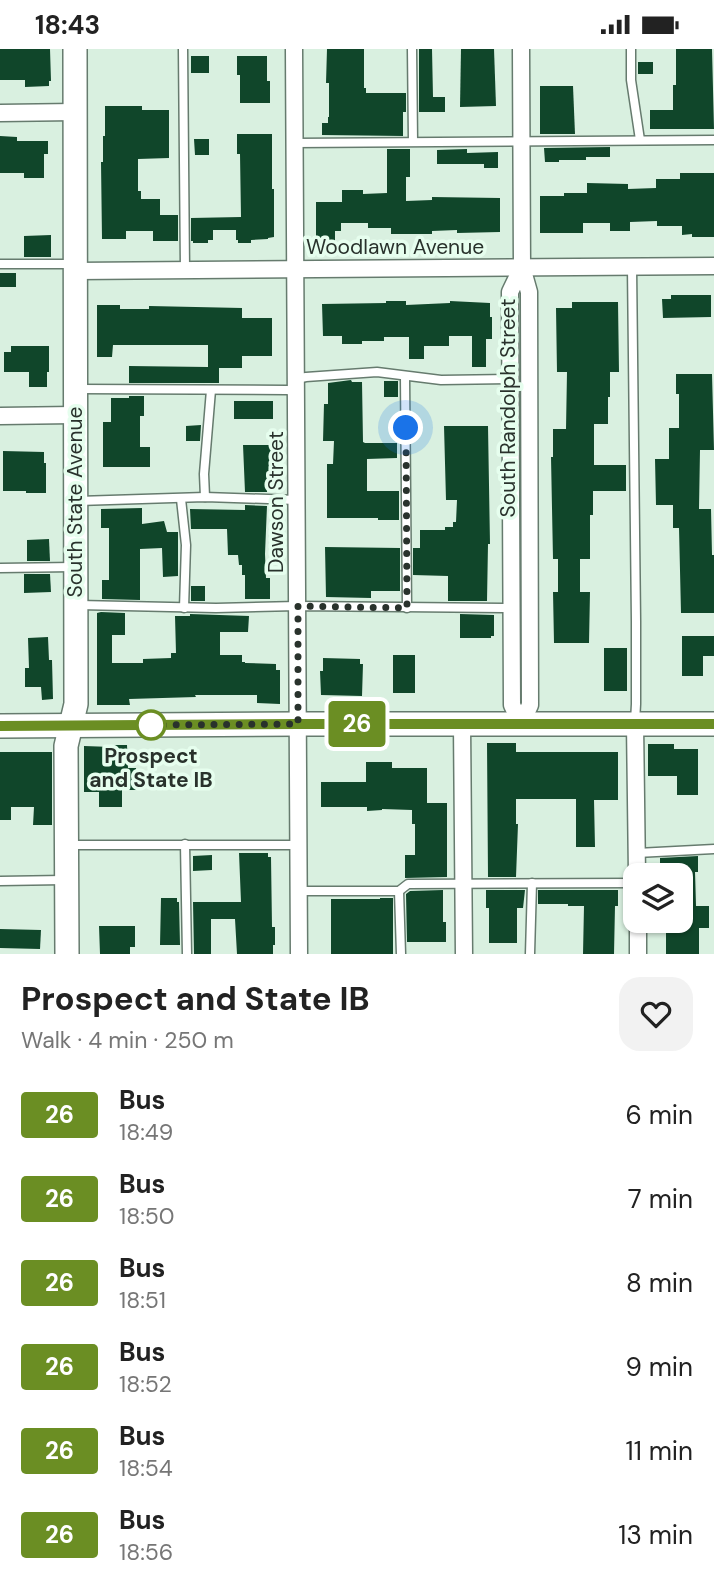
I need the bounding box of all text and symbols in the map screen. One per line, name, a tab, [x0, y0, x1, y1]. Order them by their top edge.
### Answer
text: 18:43	[35, 8, 100, 42]
street label: Woodlawn Avenue	[306, 233, 484, 261]
street label: South Randolph Street	[494, 299, 522, 517]
street label: South State Avenue	[61, 406, 89, 597]
your location	[388, 410, 423, 445]
street label: Dawson Street	[262, 431, 290, 573]
line badge: 26	[326, 701, 388, 747]
text: 26	[342, 708, 372, 739]
marker: Prospect and State IB	[136, 710, 166, 740]
place label: Prospect and State IB	[89, 742, 213, 794]
map controls	[623, 863, 693, 933]
button: layers	[623, 863, 693, 933]
text: Prospect and State IB	[21, 977, 370, 1020]
button: heart	[619, 977, 693, 1051]
text: Walk · 4 min · 250 m	[21, 1025, 234, 1055]
text: Bus	[119, 1083, 165, 1117]
text: 6 min	[625, 1098, 693, 1132]
text: 26	[45, 1099, 74, 1130]
text: 18:49	[119, 1117, 173, 1147]
text: Bus	[119, 1167, 165, 1201]
text: 7 min	[628, 1182, 693, 1216]
text: 26	[45, 1183, 74, 1214]
text: 18:50	[119, 1201, 175, 1231]
text: Bus	[119, 1251, 165, 1285]
text: 8 min	[626, 1266, 693, 1300]
text: 26	[45, 1267, 74, 1298]
text: 18:51	[119, 1285, 166, 1315]
text: Bus	[119, 1335, 165, 1369]
text: 9 min	[625, 1350, 693, 1384]
text: 26	[45, 1351, 74, 1382]
text: 18:52	[119, 1369, 172, 1399]
text: Bus	[119, 1419, 165, 1453]
text: 11 min	[626, 1434, 693, 1468]
text: 26	[45, 1435, 74, 1466]
text: 18:54	[119, 1453, 173, 1483]
text: Bus	[119, 1503, 165, 1537]
text: 13 min	[618, 1518, 693, 1552]
text: 26	[45, 1519, 74, 1550]
text: 18:56	[119, 1537, 173, 1567]

